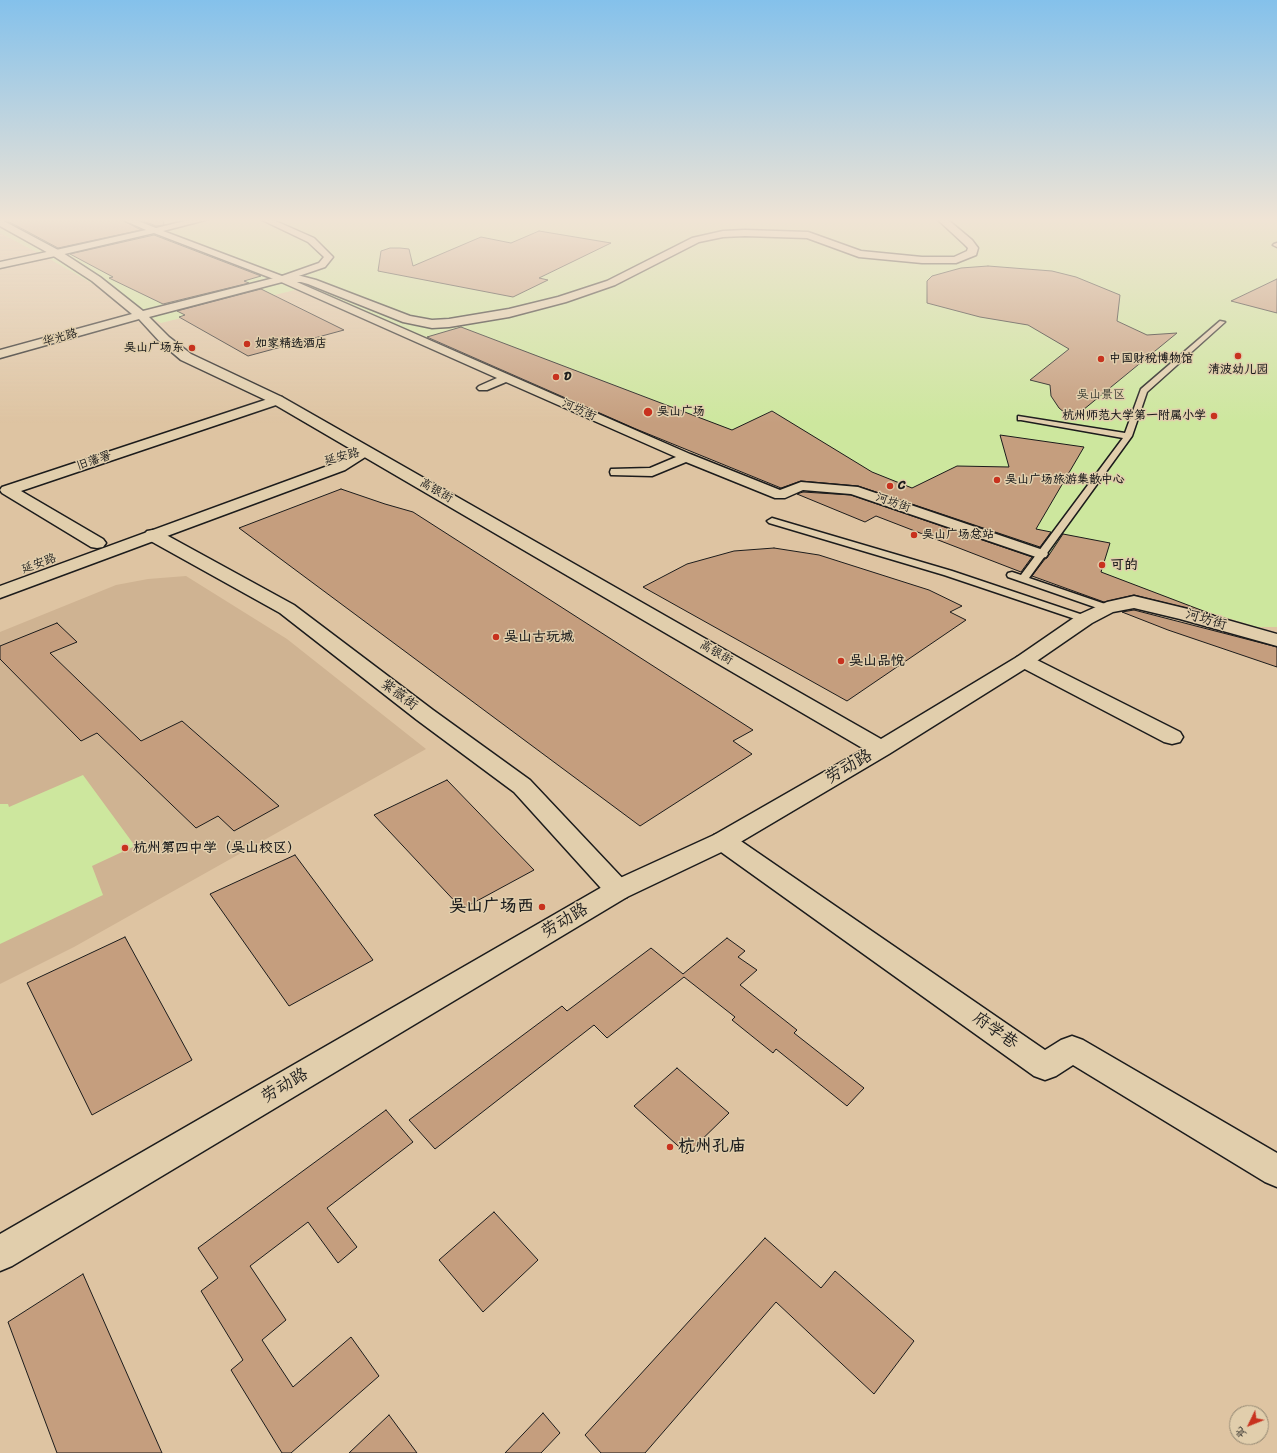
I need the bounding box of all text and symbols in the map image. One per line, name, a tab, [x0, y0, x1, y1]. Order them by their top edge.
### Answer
street label: 华光路	[41, 326, 79, 350]
place label: 如家精选酒店	[255, 337, 327, 351]
marker: 如家精选酒店	[242, 339, 252, 349]
place label: 吴山广场东	[124, 341, 184, 355]
marker: 吴山广场东	[187, 343, 197, 353]
marker: 清波幼儿园	[1233, 351, 1243, 361]
place label: 中国财税博物馆	[1109, 352, 1193, 366]
marker: 中国财税博物馆	[1096, 354, 1106, 364]
place label: 清波幼儿园	[1208, 363, 1268, 377]
place label: D	[564, 370, 571, 384]
marker: D	[551, 372, 561, 382]
park label: 吴山景区	[1077, 388, 1125, 402]
street label: 河坊街	[560, 396, 598, 424]
place label: 吴山广场	[657, 405, 705, 419]
marker: 吴山广场	[642, 406, 654, 418]
place label: 杭州师范大学第一附属小学	[1062, 409, 1206, 423]
marker: 杭州师范大学第一附属小学	[1209, 411, 1219, 421]
street label: 延安路	[323, 446, 361, 468]
street label: 旧藩署	[75, 448, 113, 474]
place label: 吴山广场旅游集散中心	[1005, 473, 1125, 487]
marker: 吴山广场旅游集散中心	[992, 475, 1002, 485]
street label: 高银街	[417, 476, 455, 506]
place label: C	[898, 479, 905, 493]
marker: C	[885, 481, 895, 491]
street label: 河坊街	[874, 490, 912, 516]
place label: 吴山广场总站	[922, 528, 994, 542]
marker: 吴山广场总站	[909, 530, 919, 540]
street label: 延安路	[20, 551, 58, 577]
place label: 可的	[1110, 557, 1138, 573]
marker: 可的	[1097, 560, 1107, 570]
street label: 河坊街	[1183, 606, 1229, 634]
place label: 吴山古玩城	[504, 629, 574, 645]
marker: 吴山古玩城	[491, 632, 501, 642]
street label: 高银街	[697, 638, 735, 668]
place label: 吴山品悦	[849, 653, 905, 669]
marker: 吴山品悦	[836, 656, 846, 666]
street label: 紫薇街	[377, 676, 421, 714]
street label: 劳动路	[822, 745, 876, 789]
place label: 杭州第四中学（吴山校区）	[133, 840, 301, 856]
marker: 杭州第四中学（吴山校区）	[120, 843, 130, 853]
place label: 吴山广场西	[449, 897, 534, 917]
street label: 劳动路	[538, 899, 592, 943]
marker: 吴山广场西	[537, 902, 547, 912]
street label: 府学巷	[968, 1008, 1022, 1054]
street label: 劳动路	[258, 1064, 312, 1108]
place label: 杭州孔庙	[678, 1137, 746, 1157]
marker: 杭州孔庙	[665, 1142, 675, 1152]
north arrow	[1229, 1405, 1269, 1445]
text: 北	[1230, 1422, 1251, 1443]

